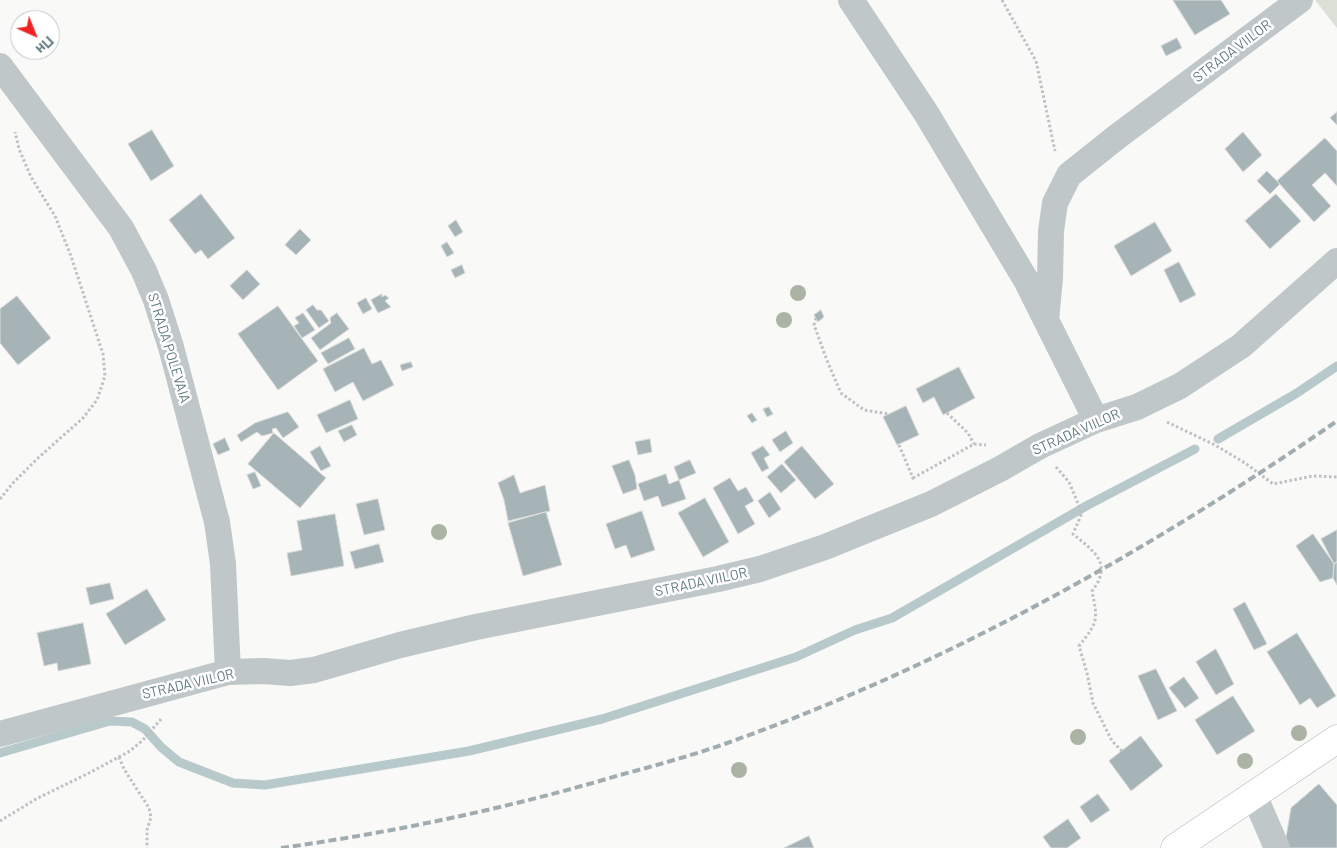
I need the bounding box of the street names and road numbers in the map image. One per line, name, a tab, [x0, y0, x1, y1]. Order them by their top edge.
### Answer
street label: STRADA VIILOR	[1190, 16, 1274, 86]
street label: STRADA POLEVAIA	[144, 291, 194, 405]
street label: STRADA VIILOR	[1030, 405, 1122, 459]
street label: STRADA VIILOR	[653, 564, 749, 600]
street label: STRADA VIILOR	[140, 665, 236, 703]

